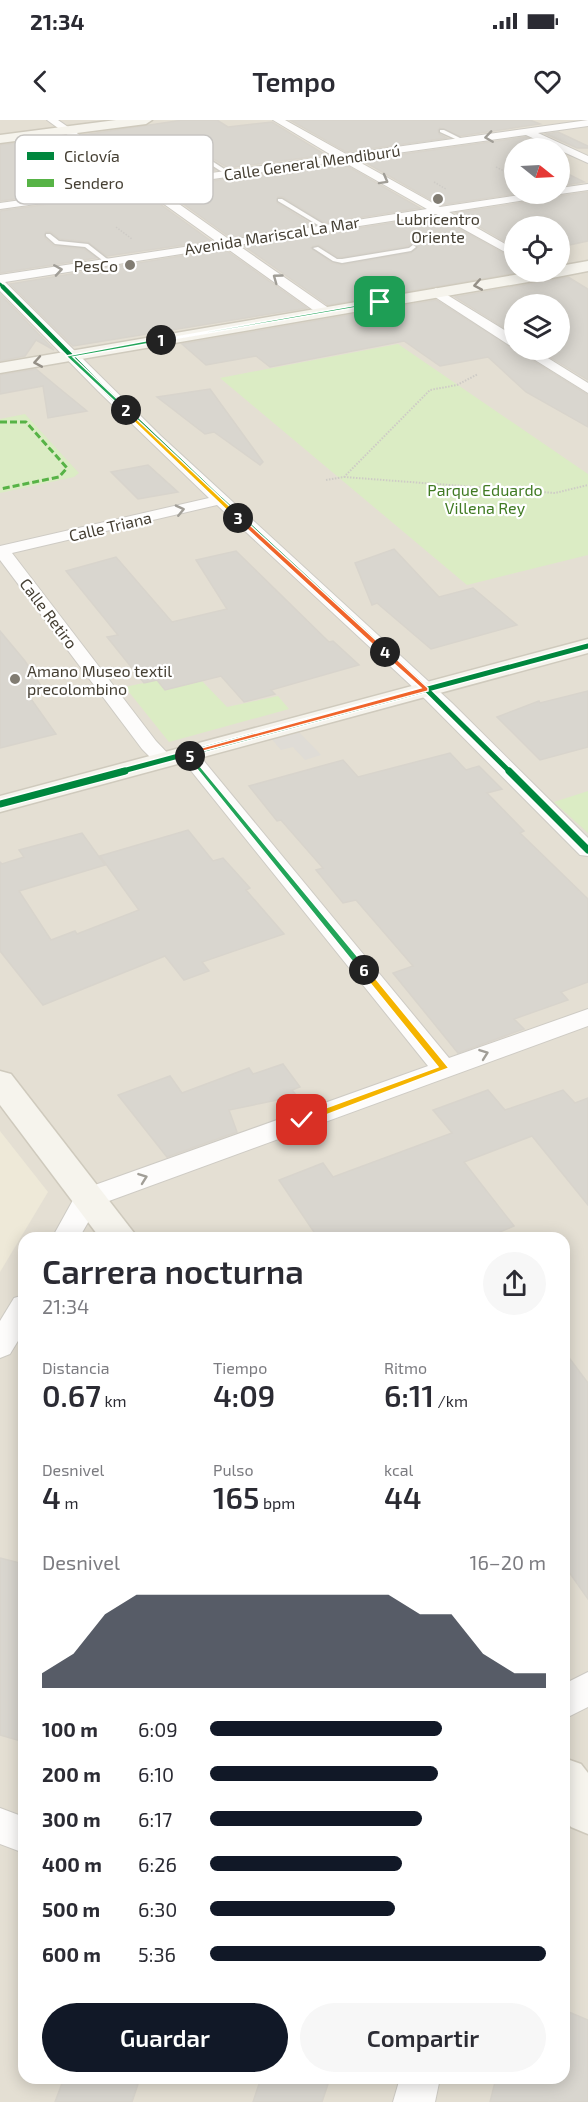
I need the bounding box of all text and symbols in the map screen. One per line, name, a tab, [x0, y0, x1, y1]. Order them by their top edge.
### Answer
text: 21:34	[30, 8, 84, 34]
icon: back	[24, 65, 57, 98]
text: Tempo	[252, 65, 336, 97]
icon: heart	[531, 65, 564, 98]
one-way arrow	[484, 131, 493, 143]
legend	[15, 135, 213, 204]
north arrow	[504, 138, 570, 204]
map controls	[504, 138, 570, 360]
street label: Calle General Mendiburú	[223, 140, 401, 184]
text: Ciclovía	[64, 146, 120, 165]
text: Sendero	[64, 173, 124, 192]
one-way arrow	[378, 173, 388, 184]
marker: Lubricentro Oriente	[431, 192, 445, 206]
place label: Lubricentro Oriente	[396, 209, 480, 246]
street label: Avenida Mariscal La Mar	[183, 212, 361, 258]
button: locate	[504, 216, 570, 282]
place label: PesCo	[74, 256, 118, 275]
marker: PesCo	[123, 258, 137, 272]
one-way arrow	[52, 264, 62, 277]
one-way arrow	[273, 274, 284, 285]
pin	[354, 276, 405, 327]
one-way arrow	[474, 278, 484, 291]
icon: arrive	[363, 285, 396, 318]
button: layers	[504, 294, 570, 360]
pin: 1	[146, 325, 176, 355]
text: 1	[158, 330, 164, 349]
one-way arrow	[33, 355, 43, 367]
pin: 2	[111, 395, 141, 425]
text: 2	[121, 400, 131, 419]
park label: Parque Eduardo Villena Rey	[427, 480, 543, 517]
pin: 3	[223, 503, 253, 533]
one-way arrow	[175, 504, 185, 517]
street label: Calle Triana	[67, 507, 153, 545]
text: 3	[233, 508, 243, 527]
street label: Calle Retiro	[16, 574, 82, 652]
pin: 4	[370, 637, 400, 667]
text: 4	[380, 642, 390, 661]
place label: Amano Museo textil precolombino	[27, 661, 172, 698]
marker: Amano Museo textil precolombino	[8, 672, 22, 686]
pin: 5	[175, 741, 205, 771]
text: 5	[186, 746, 194, 765]
pin: 6	[349, 955, 379, 985]
text: 6	[359, 960, 369, 979]
one-way arrow	[478, 1049, 489, 1062]
pin	[276, 1094, 327, 1145]
icon: check	[285, 1103, 318, 1136]
one-way arrow	[137, 1173, 148, 1186]
text: Carrera nocturna	[42, 1251, 304, 1291]
button: share	[483, 1252, 546, 1315]
text: 21:34	[42, 1294, 89, 1318]
text: Distancia	[42, 1358, 109, 1377]
text: Tiempo	[213, 1358, 267, 1377]
text: Ritmo	[384, 1358, 427, 1377]
text: 0.67	[42, 1377, 101, 1413]
text: 4:09	[213, 1377, 275, 1413]
text: 6:11	[384, 1377, 434, 1413]
text: km	[101, 1391, 127, 1410]
text: /km	[434, 1391, 468, 1410]
text: Desnivel	[42, 1460, 104, 1479]
text: Pulso	[213, 1460, 254, 1479]
text: kcal	[384, 1460, 413, 1479]
text: 4	[42, 1479, 61, 1515]
text: 165	[213, 1479, 259, 1515]
text: 44	[384, 1479, 422, 1515]
text: m	[61, 1493, 78, 1512]
text: bpm	[259, 1493, 295, 1512]
text: Desnivel	[42, 1550, 120, 1574]
text: 16–20 m	[469, 1550, 546, 1574]
text: 100 m	[42, 1717, 98, 1741]
text: 6:09	[138, 1717, 178, 1741]
text: 200 m	[42, 1762, 101, 1786]
text: 6:10	[138, 1762, 174, 1786]
text: 300 m	[42, 1807, 101, 1831]
text: 6:17	[138, 1807, 172, 1831]
text: 400 m	[42, 1852, 102, 1876]
text: 6:26	[138, 1852, 177, 1876]
text: 500 m	[42, 1897, 100, 1921]
text: 6:30	[138, 1897, 177, 1921]
text: 600 m	[42, 1942, 101, 1966]
text: 5:36	[138, 1942, 176, 1966]
button: Guardar	[42, 2003, 288, 2072]
button: Compartir	[300, 2003, 546, 2072]

